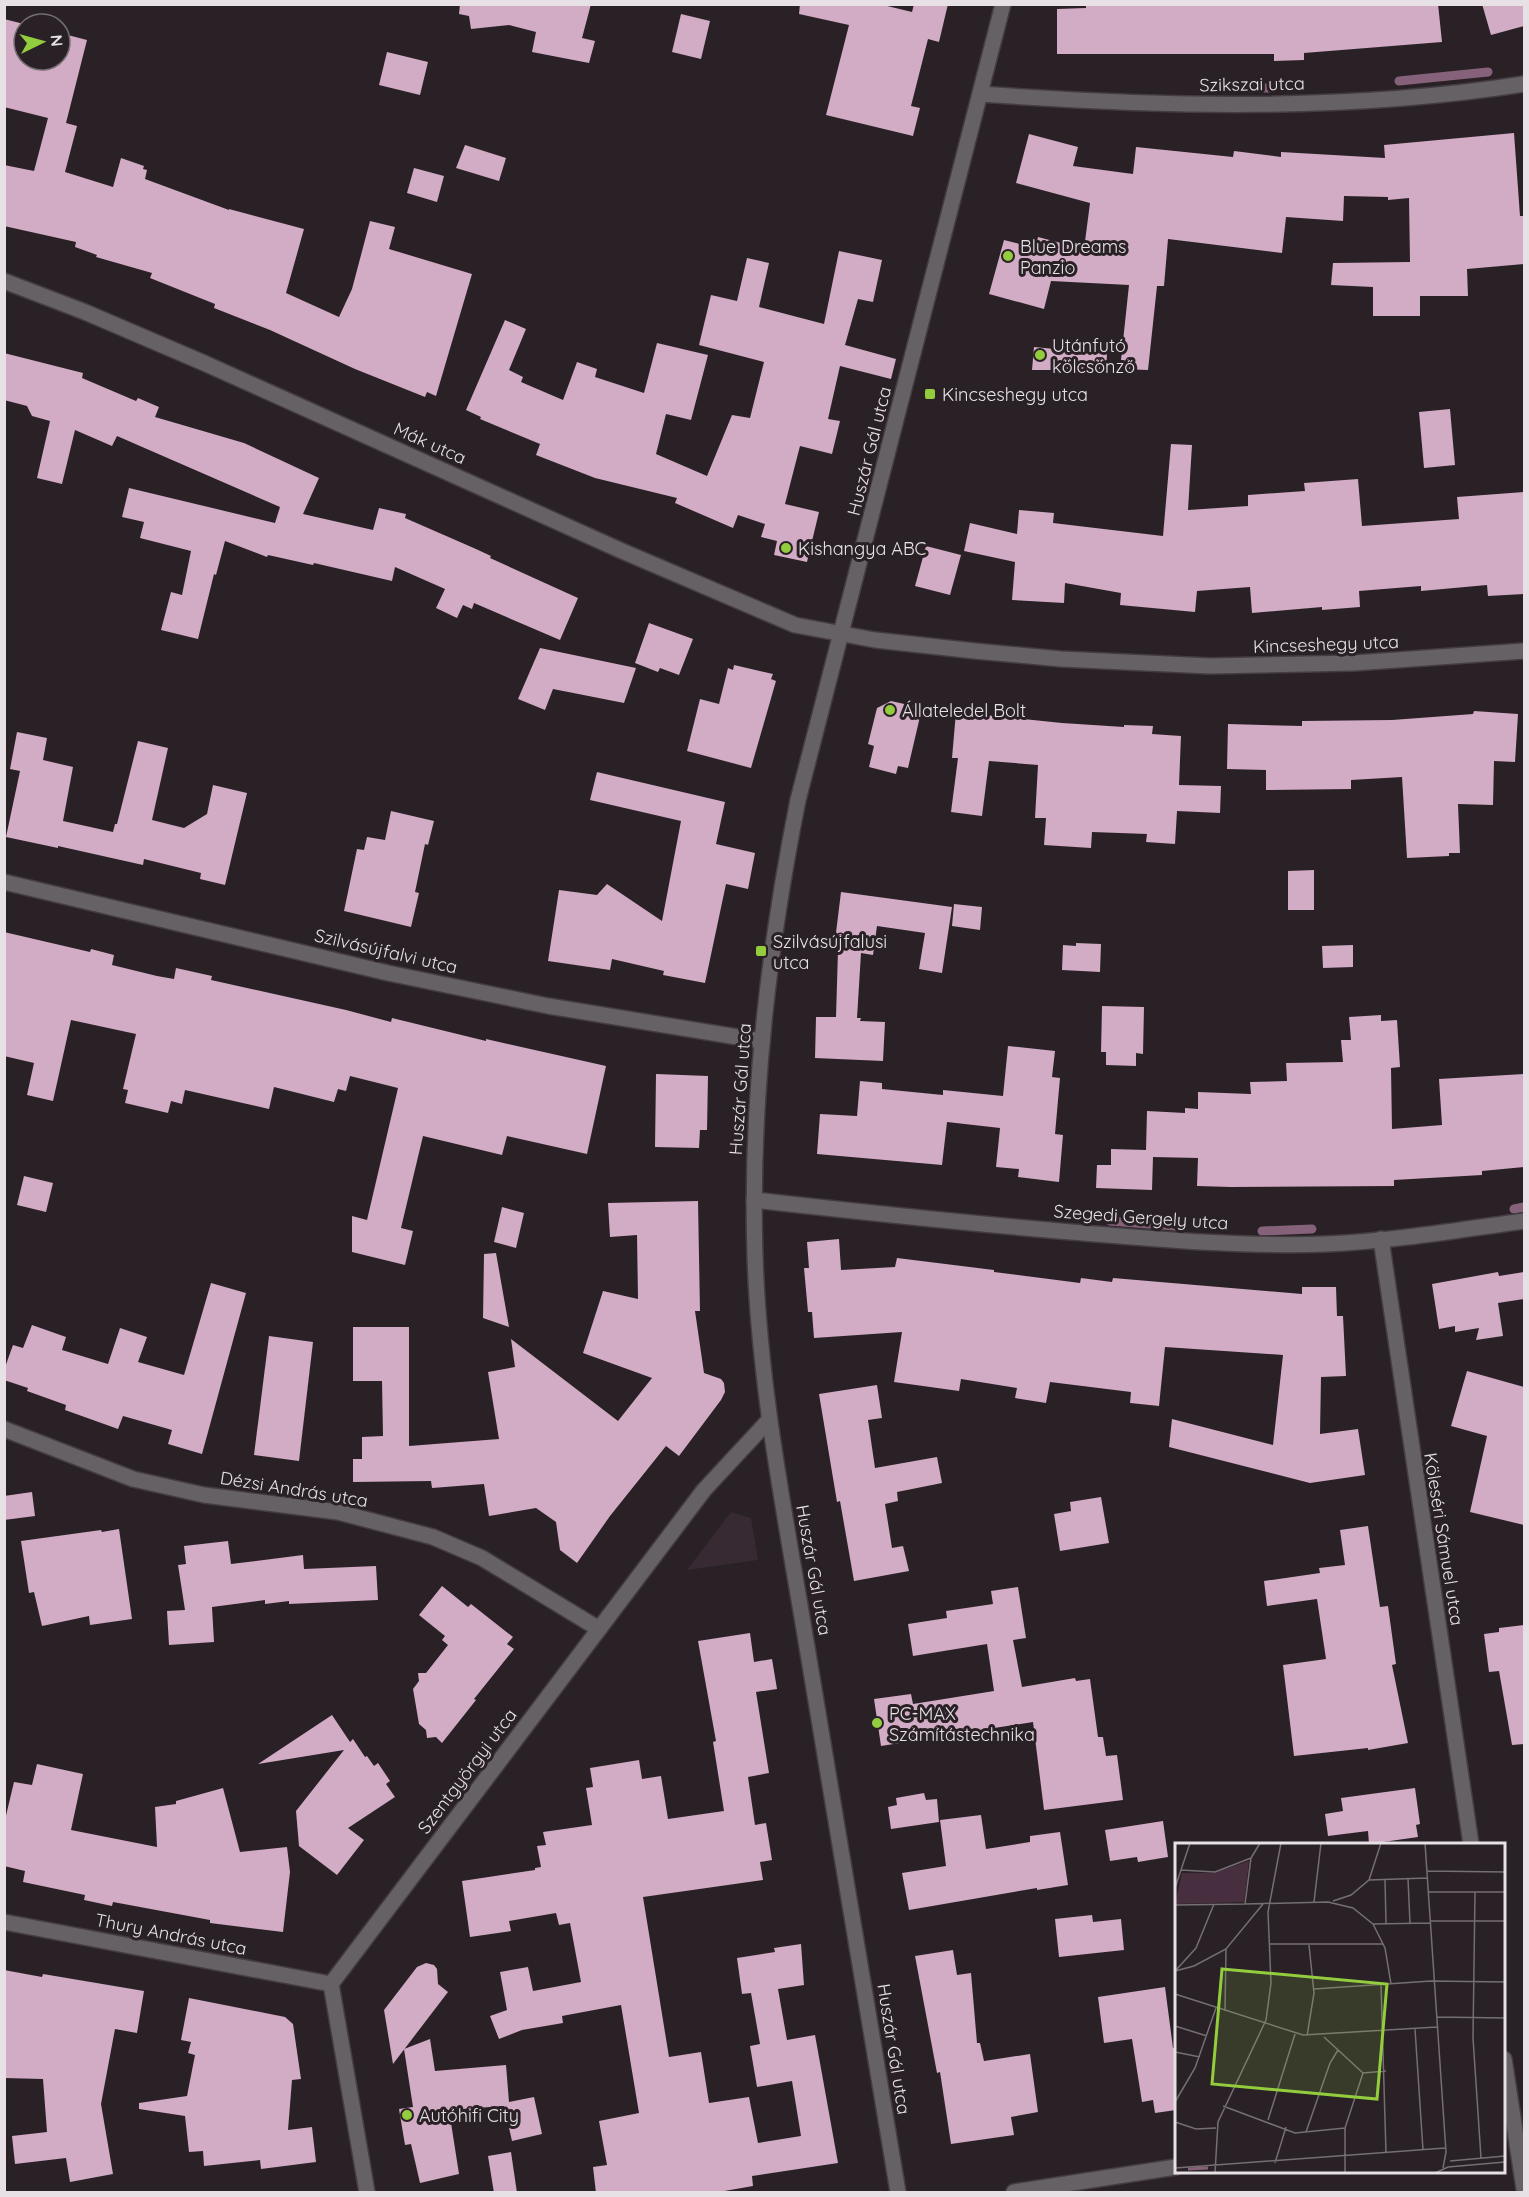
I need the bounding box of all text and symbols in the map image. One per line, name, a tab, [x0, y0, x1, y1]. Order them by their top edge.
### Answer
north arrow	[12, 12, 72, 72]
text: N	[46, 34, 67, 47]
street label: Szikszai utca	[1199, 72, 1305, 96]
place label: Blue Dreams Panzio	[1020, 235, 1127, 279]
marker: Blue Dreams Panzio	[1001, 249, 1015, 263]
place label: Utánfutó kölcsönző	[1052, 334, 1135, 378]
marker: Utánfutó kölcsönző	[1033, 348, 1047, 362]
place label: Kincseshegy utca	[942, 383, 1088, 406]
street label: Huszár Gál utca	[842, 384, 896, 518]
marker: Kincseshegy utca	[923, 387, 937, 401]
street label: Mák utca	[390, 417, 470, 469]
place label: Kishangya ABC	[798, 537, 927, 560]
marker: Kishangya ABC	[779, 541, 793, 555]
street label: Kincseshegy utca	[1253, 630, 1399, 658]
place label: Állateledel Bolt	[902, 699, 1026, 722]
marker: Állateledel Bolt	[883, 703, 897, 717]
street label: Szilvásújfalvi utca	[312, 923, 460, 979]
place label: Szilvásújfalusi utca	[773, 930, 887, 974]
marker: Szilvásújfalusi utca	[754, 944, 768, 958]
street label: Huszár Gál utca	[724, 1022, 756, 1156]
street label: Szegedi Gergely utca	[1053, 1199, 1229, 1235]
street label: Köleséri Sámuel utca	[1419, 1451, 1469, 1627]
street label: Dézsi András utca	[218, 1466, 370, 1512]
street label: Huszár Gál utca	[791, 1503, 837, 1637]
place label: PC-MAX Számítástechnika	[889, 1702, 1035, 1746]
street label: Szentgyörgyi utca	[412, 1704, 522, 1838]
marker: PC-MAX Számítástechnika	[870, 1716, 884, 1730]
inset map	[1175, 1843, 1505, 2173]
street label: Thury András utca	[93, 1908, 249, 1960]
street label: Huszár Gál utca	[872, 1982, 916, 2116]
place label: Autóhifi City	[419, 2104, 519, 2127]
marker: Autóhifi City	[400, 2108, 414, 2122]

